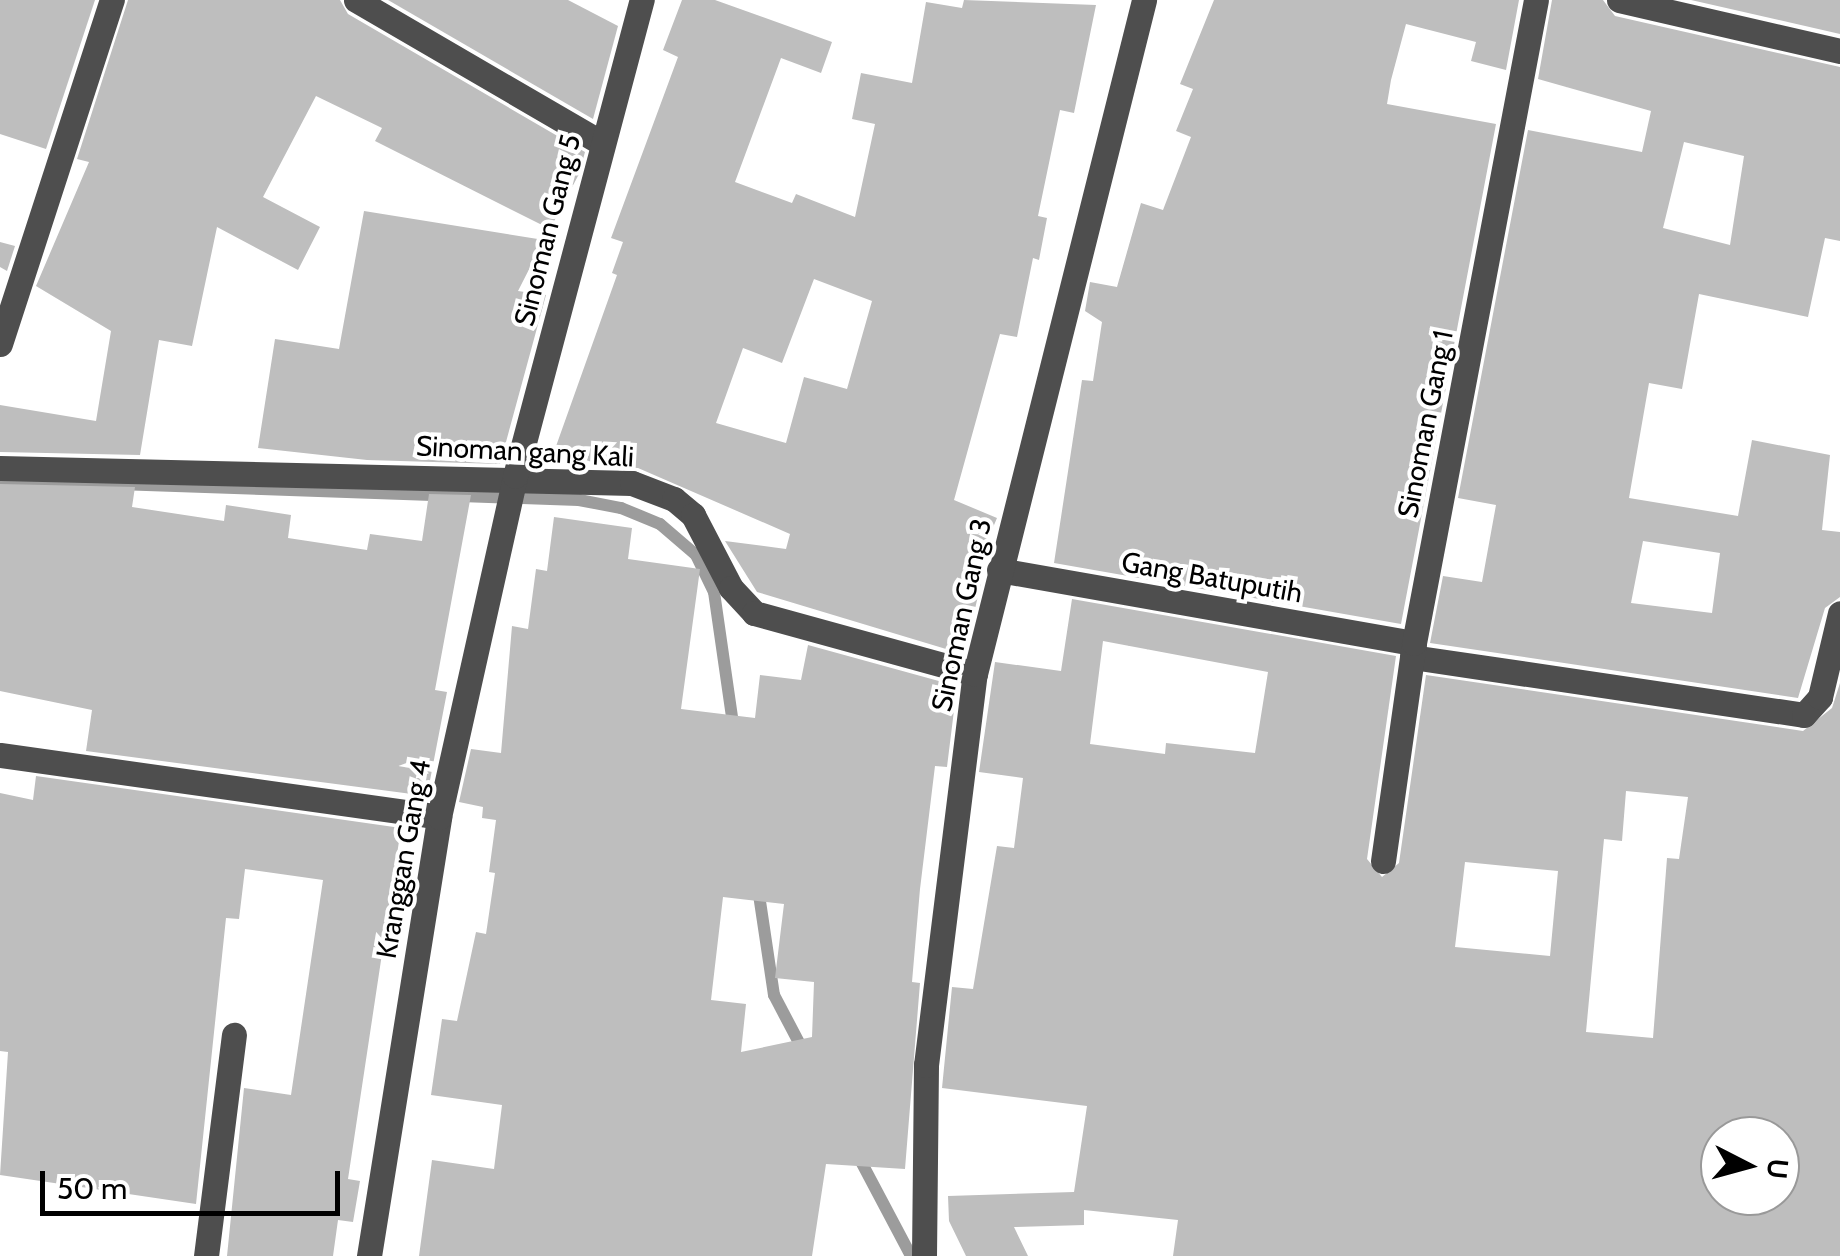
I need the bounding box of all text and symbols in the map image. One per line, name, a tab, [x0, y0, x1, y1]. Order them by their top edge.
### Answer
street label: Sinoman Gang 5	[507, 131, 587, 329]
street label: Sinoman Gang 1	[1390, 327, 1460, 521]
street label: Sinoman gang Kali	[415, 429, 635, 473]
street label: Sinoman Gang 3	[924, 515, 998, 715]
street label: Gang Batuputih	[1119, 545, 1305, 609]
street label: Kranggan Gang 4	[369, 757, 437, 961]
north arrow	[1700, 1116, 1800, 1216]
scale bar	[45, 1151, 345, 1213]
text: U	[1760, 1157, 1796, 1181]
text: 50 m	[57, 1170, 127, 1207]

